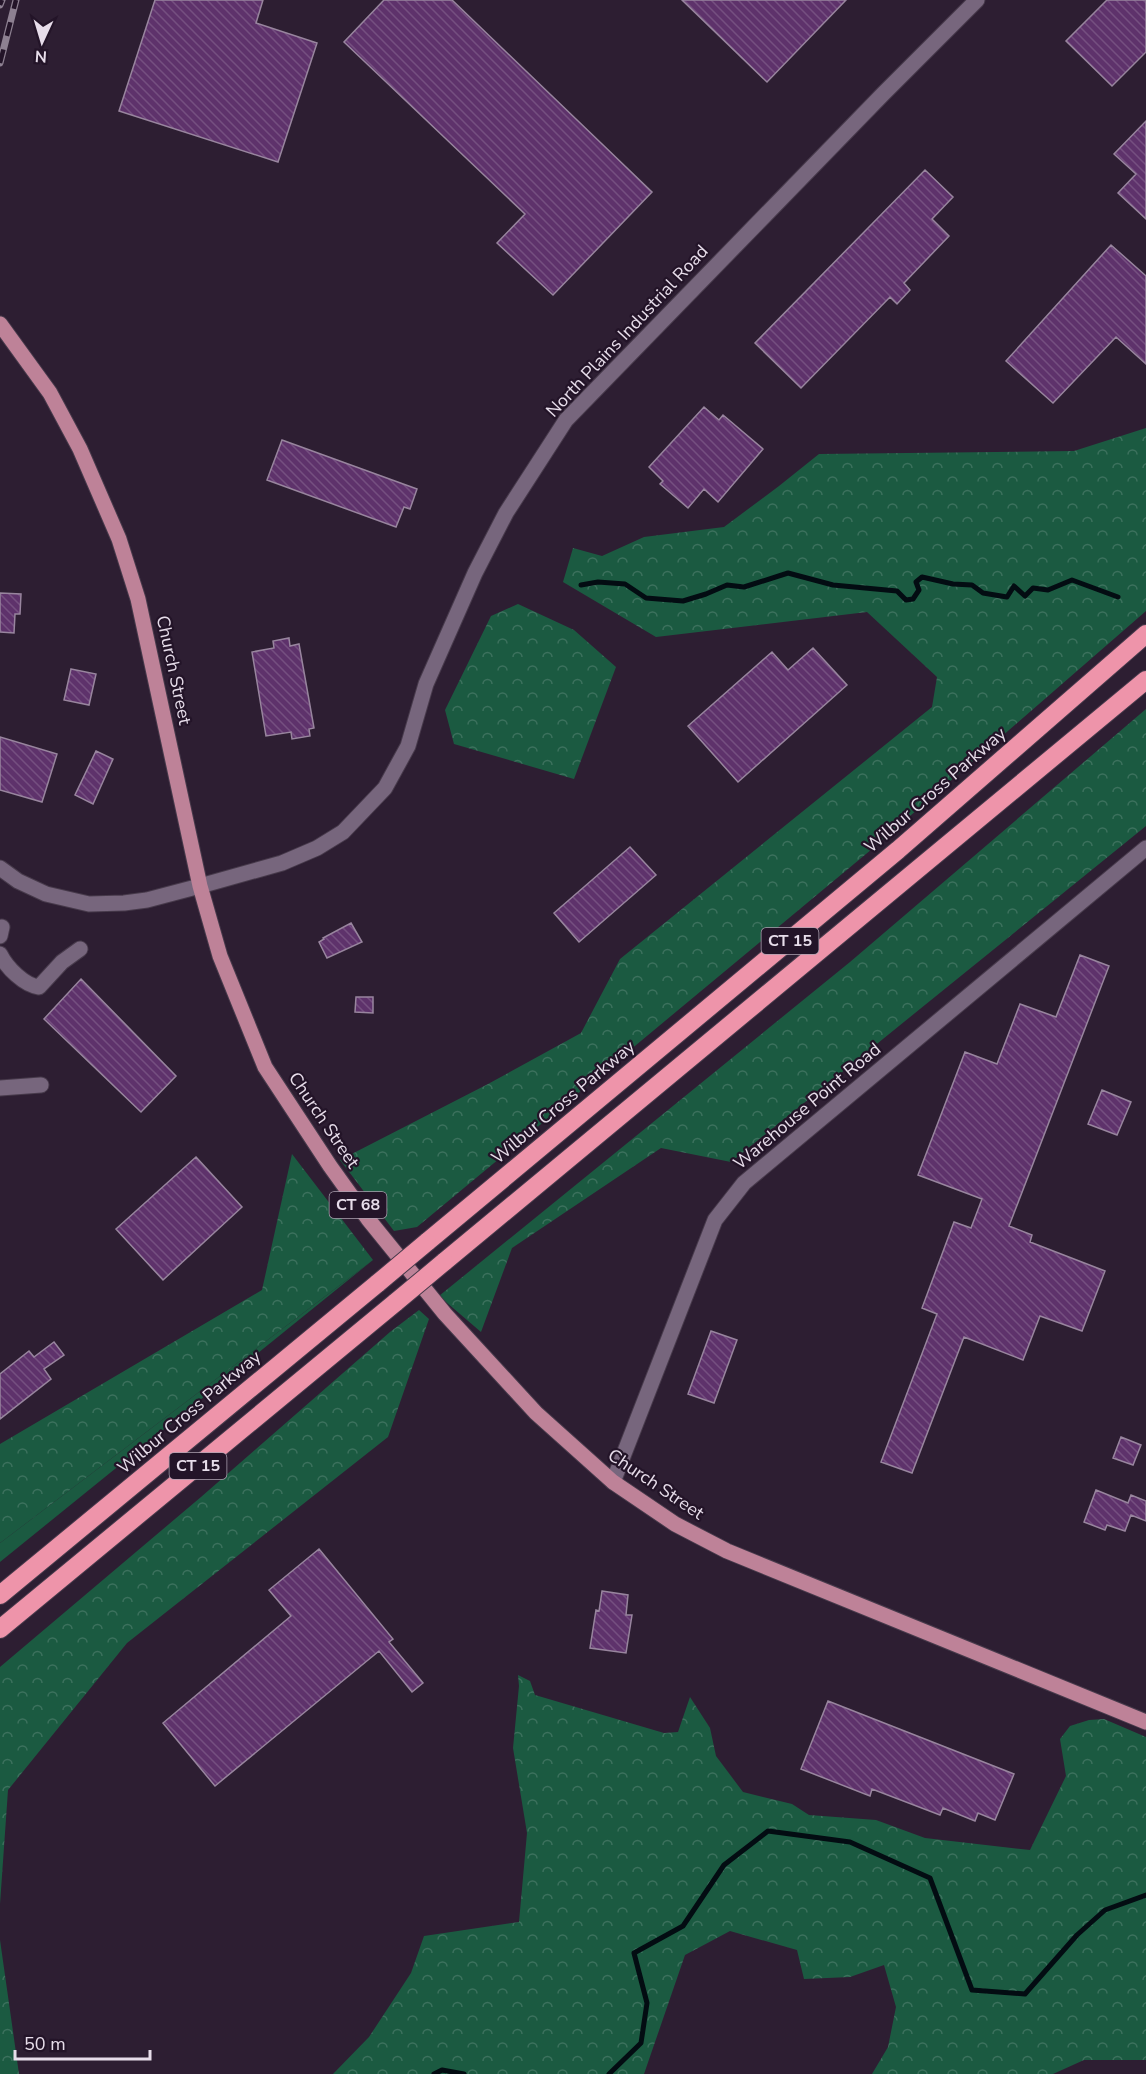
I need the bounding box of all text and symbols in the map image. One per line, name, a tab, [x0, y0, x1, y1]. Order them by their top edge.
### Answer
north arrow	[12, 12, 72, 72]
text: N	[34, 45, 48, 67]
street label: North Plains Industrial Road	[541, 240, 713, 422]
street label: Church Street	[151, 613, 197, 727]
street label: Wilbur Cross Parkway	[859, 721, 1012, 858]
road number: CT 15	[762, 928, 818, 954]
street label: Wilbur Cross Parkway	[486, 1034, 640, 1169]
street label: Warehouse Point Road	[728, 1037, 886, 1175]
street label: Church Street	[283, 1067, 365, 1173]
road number: CT 68	[330, 1192, 386, 1218]
street label: Wilbur Cross Parkway	[112, 1344, 266, 1479]
street label: Church Street	[603, 1443, 709, 1525]
road number: CT 15	[170, 1453, 226, 1479]
scale bar	[15, 2023, 150, 2061]
text: 50 m	[24, 2032, 66, 2056]

